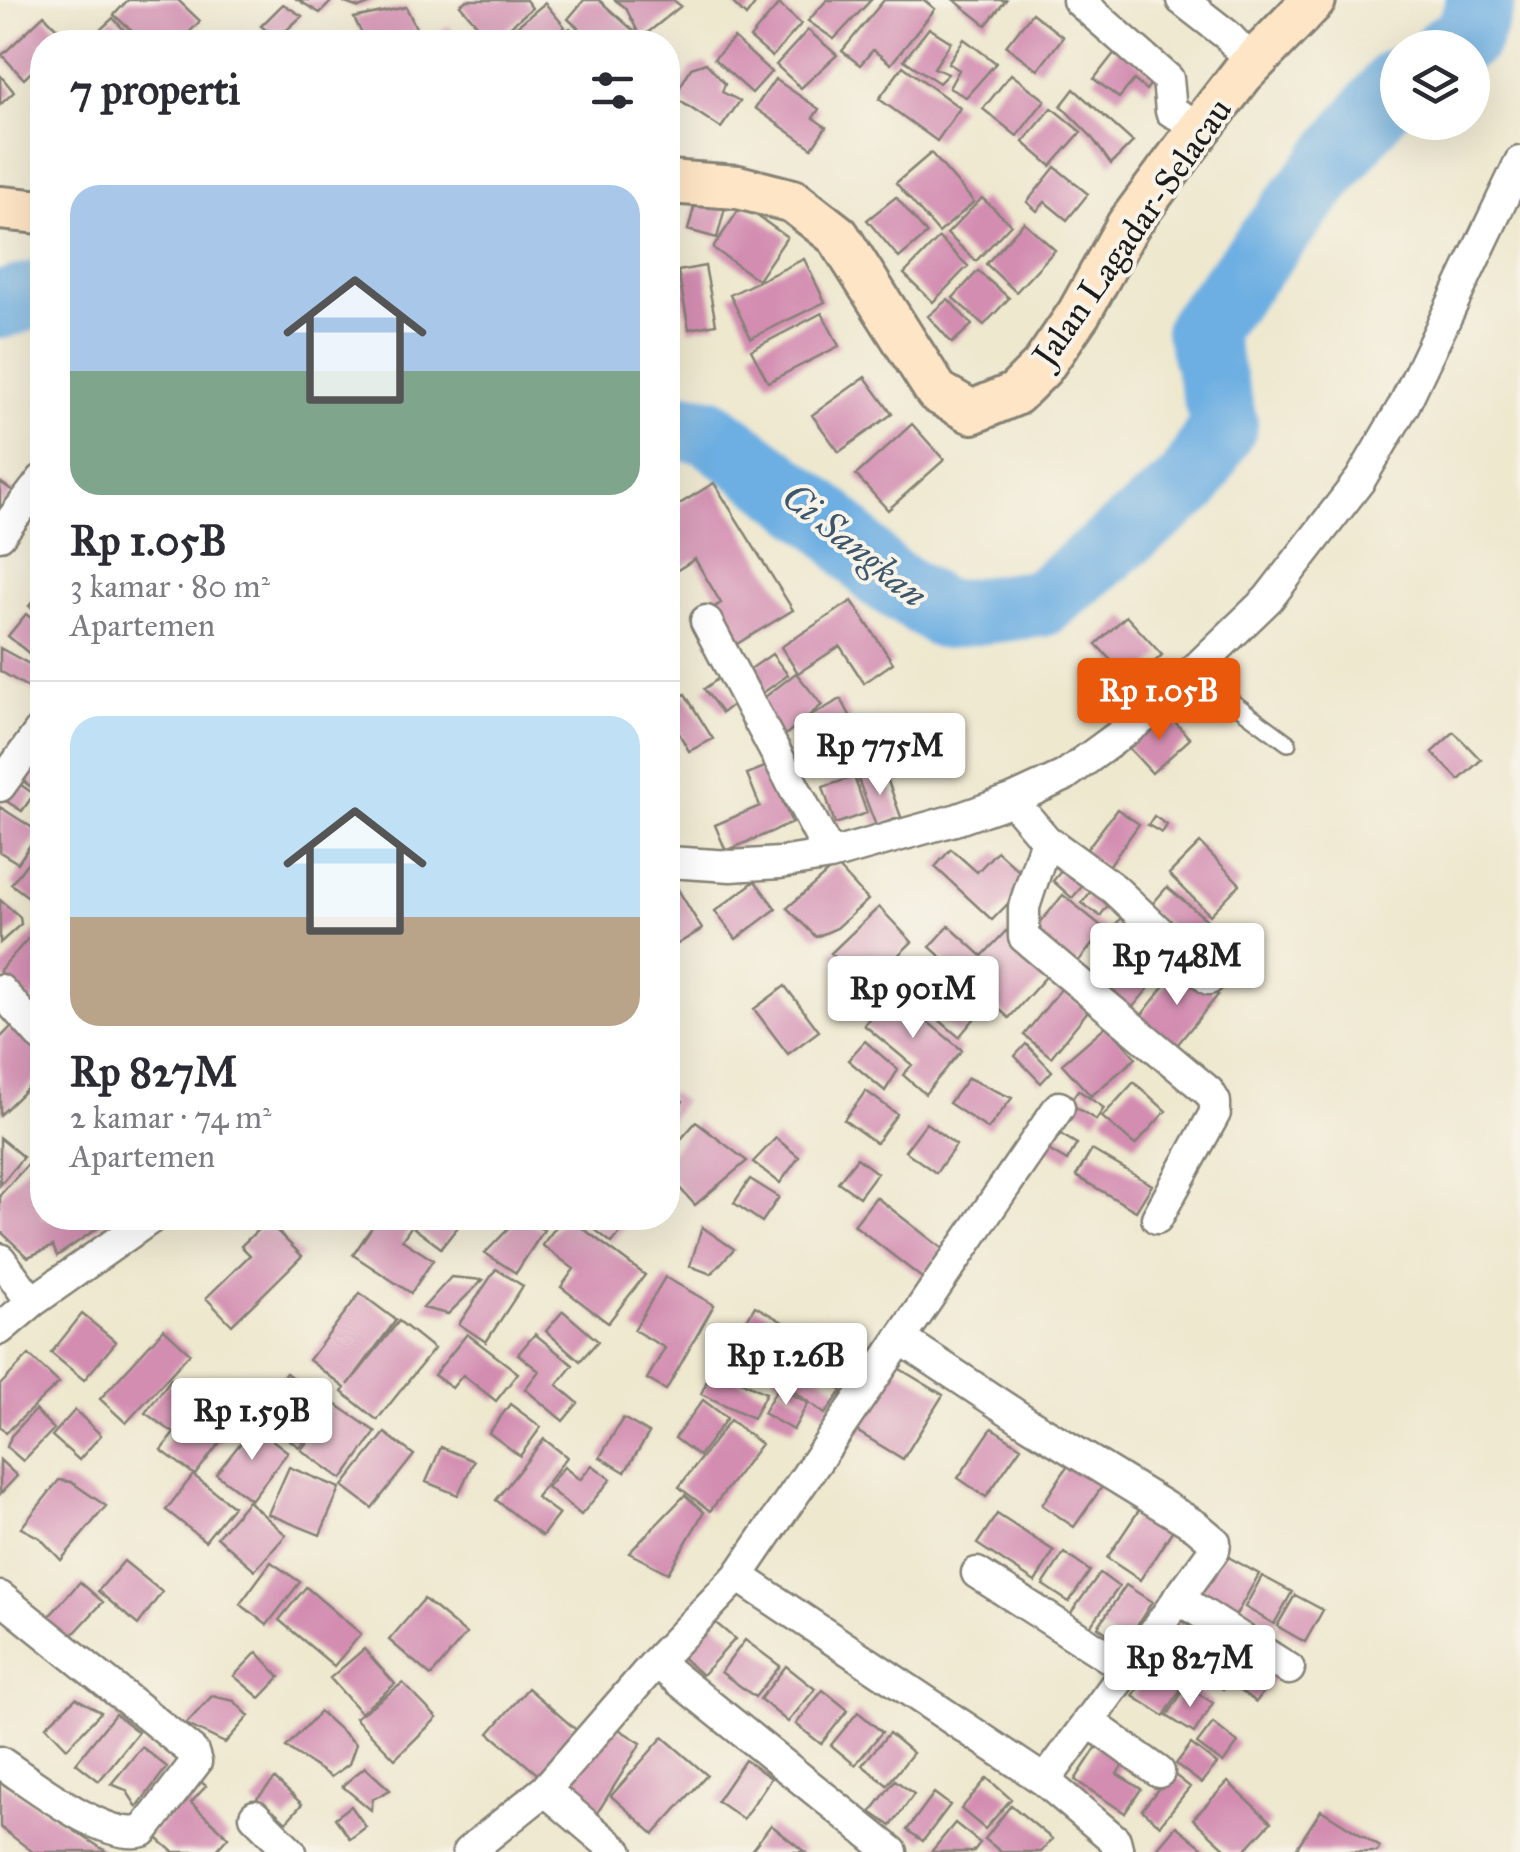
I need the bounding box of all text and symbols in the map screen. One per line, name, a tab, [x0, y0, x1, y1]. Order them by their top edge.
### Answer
map controls	[1380, 30, 1490, 140]
button: layers	[1380, 30, 1490, 140]
icon: filters	[585, 63, 640, 118]
text: 7 properti	[70, 64, 240, 116]
street label: Jalan Lagadar-Selacau	[1021, 90, 1241, 378]
icon: home	[265, 250, 445, 430]
water label: Ci Sangkan	[774, 473, 937, 617]
text: Rp 1.05B	[70, 515, 227, 567]
text: 3 kamar · 80 m²	[70, 567, 270, 606]
text: Apartemen	[70, 606, 215, 645]
pin: Rp 1.05B	[1056, 658, 1262, 743]
text: Rp 1.05B	[1099, 671, 1219, 710]
pin: Rp 775M	[788, 713, 972, 798]
text: Rp 775M	[816, 726, 944, 765]
icon: home	[265, 781, 445, 961]
pin: Rp 748M	[1085, 923, 1269, 1008]
text: Rp 748M	[1112, 936, 1242, 975]
pin: Rp 901M	[821, 956, 1005, 1041]
text: Rp 901M	[850, 969, 976, 1008]
text: Rp 827M	[70, 1046, 237, 1098]
text: 2 kamar · 74 m²	[70, 1098, 271, 1137]
text: Apartemen	[70, 1137, 215, 1176]
pin: Rp 1.26B	[683, 1323, 889, 1408]
text: Rp 1.26B	[727, 1336, 845, 1375]
pin: Rp 1.59B	[149, 1378, 355, 1463]
text: Rp 1.59B	[193, 1391, 311, 1430]
pin: Rp 827M	[1098, 1625, 1282, 1710]
text: Rp 827M	[1126, 1638, 1254, 1677]

